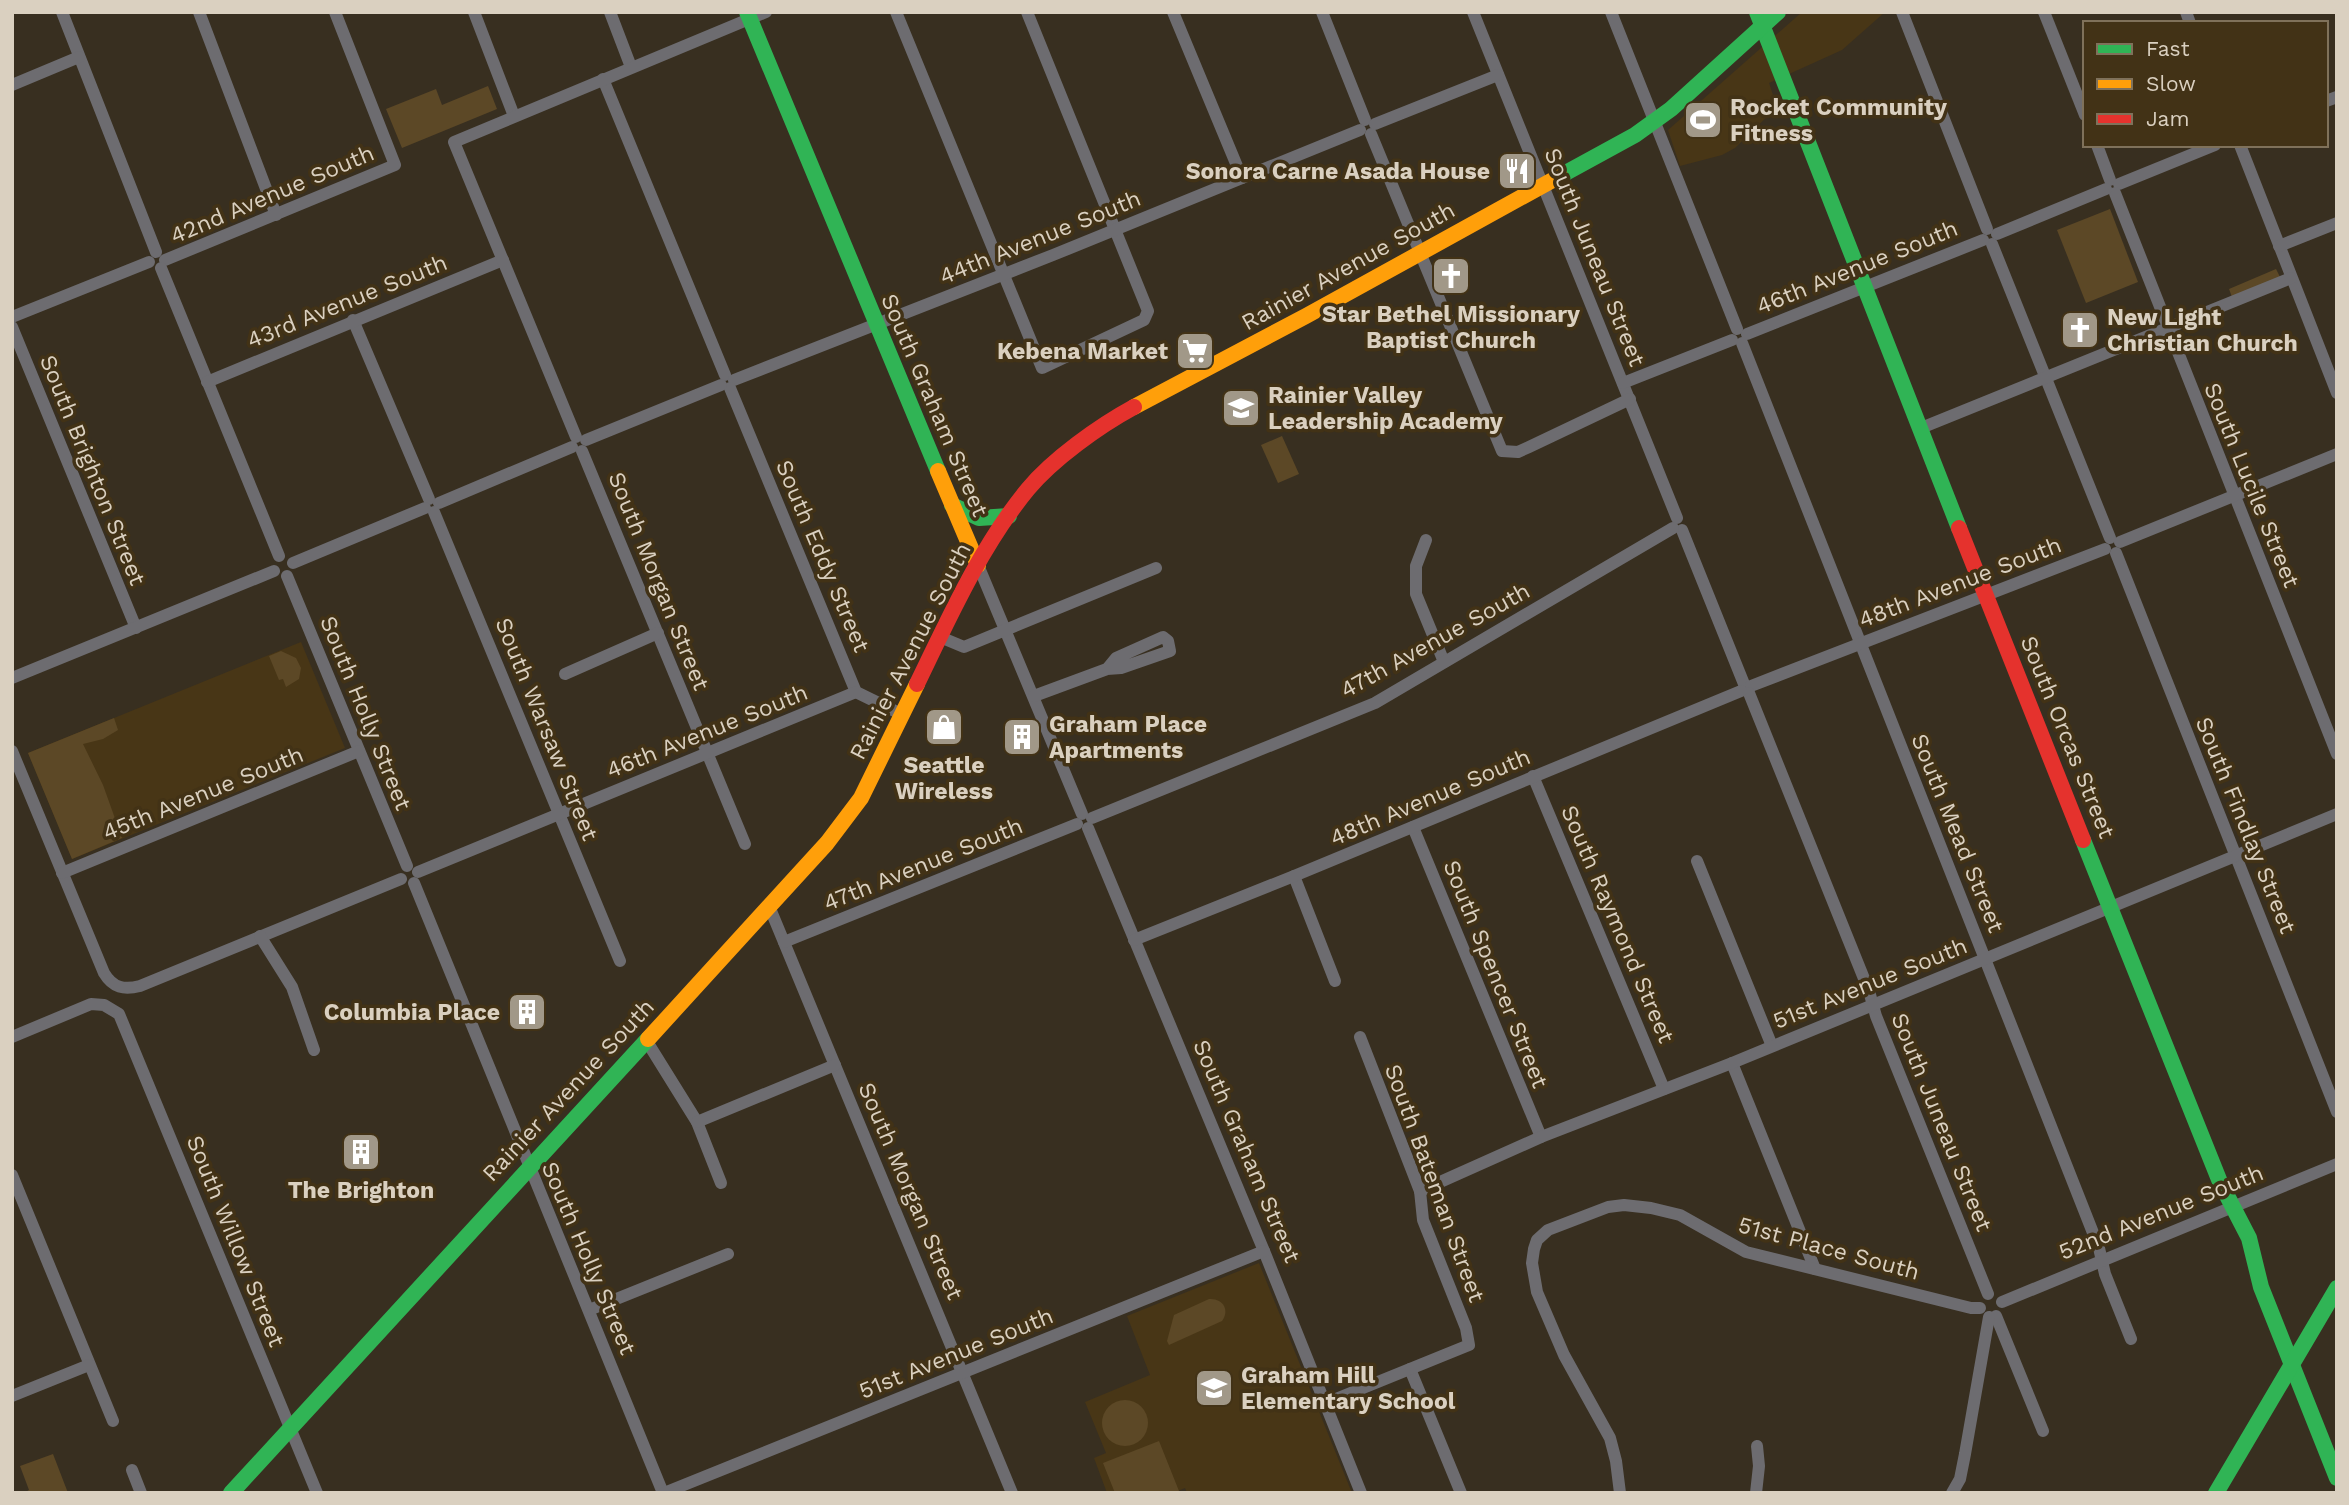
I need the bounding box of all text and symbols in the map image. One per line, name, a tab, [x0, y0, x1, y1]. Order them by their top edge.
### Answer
legend	[2083, 21, 2328, 147]
text: Fast	[2146, 36, 2190, 61]
text: Slow	[2146, 71, 2196, 96]
place label: Rocket Community Fitness	[1730, 94, 1947, 147]
sports icon: Rocket Community Fitness	[1682, 99, 1724, 141]
text: Jam	[2146, 106, 2189, 131]
street label: 42nd Avenue South	[166, 139, 378, 250]
street label: South Juneau Street	[1538, 144, 1651, 370]
restaurant icon: Sonora Carne Asada House	[1496, 150, 1538, 192]
place label: Sonora Carne Asada House	[1186, 158, 1490, 185]
street label: 44th Avenue South	[936, 185, 1145, 290]
street label: Rainier Avenue South	[1237, 197, 1460, 336]
street label: 46th Avenue South	[1753, 215, 1962, 320]
street label: 43rd Avenue South	[243, 249, 451, 354]
church icon: Star Bethel Missionary Baptist Church	[1430, 255, 1472, 297]
street label: South Graham Street	[875, 290, 994, 521]
place label: Star Bethel Missionary Baptist Church	[1322, 301, 1580, 354]
place label: New Light Christian Church	[2107, 304, 2298, 357]
church icon: New Light Christian Church	[2059, 309, 2101, 351]
supermarket icon: Kebena Market	[1174, 330, 1216, 372]
place label: Kebena Market	[997, 338, 1168, 365]
street label: South Brighton Street	[34, 351, 151, 590]
street label: South Lucile Street	[2198, 379, 2305, 592]
place label: Rainier Valley Leadership Academy	[1268, 382, 1503, 435]
school or university icon: Rainier Valley Leadership Academy	[1220, 387, 1262, 429]
street label: South Eddy Street	[770, 456, 875, 657]
street label: South Morgan Street	[602, 468, 715, 695]
street label: 48th Avenue South	[1855, 531, 2065, 634]
street label: Rainier Avenue South	[844, 538, 977, 764]
street label: 47th Avenue South	[1336, 577, 1535, 704]
street label: South Holly Street	[314, 612, 417, 814]
street label: South Warsaw Street	[489, 614, 604, 845]
street label: South Orcas Street	[2015, 632, 2121, 843]
street label: 46th Avenue South	[603, 679, 812, 784]
shop icon: Seattle Wireless	[923, 706, 965, 748]
place label: Graham Place Apartments	[1049, 711, 1207, 764]
street label: South Findlay Street	[2190, 713, 2301, 938]
building icon: Graham Place Apartments	[1001, 716, 1043, 758]
street label: South Mead Street	[1905, 730, 2010, 937]
street label: 45th Avenue South	[99, 741, 307, 846]
street label: 48th Avenue South	[1326, 743, 1534, 852]
place label: Seattle Wireless	[895, 752, 993, 805]
street label: South Raymond Street	[1555, 801, 1680, 1047]
street label: 47th Avenue South	[820, 812, 1027, 917]
street label: South Spencer Street	[1437, 856, 1554, 1092]
street label: 51st Avenue South	[1769, 932, 1971, 1035]
building icon: Columbia Place	[506, 991, 548, 1033]
street label: Rainier Avenue South	[477, 994, 660, 1187]
place label: Columbia Place	[324, 999, 500, 1026]
street label: South Juneau Street	[1885, 1009, 1998, 1235]
street label: South Graham Street	[1187, 1036, 1306, 1267]
street label: South Bateman Street	[1379, 1061, 1490, 1306]
street label: South Morgan Street	[853, 1079, 969, 1304]
building icon: The Brighton	[340, 1131, 382, 1173]
street label: South Willow Street	[181, 1132, 290, 1351]
street label: South Holly Street	[536, 1158, 642, 1359]
street label: 52nd Avenue South	[2055, 1159, 2267, 1266]
place label: The Brighton	[288, 1177, 434, 1204]
street label: 51st Place South	[1735, 1211, 1923, 1286]
street label: 51st Avenue South	[855, 1302, 1057, 1405]
place label: Graham Hill Elementary School	[1241, 1362, 1456, 1415]
school or university icon: Graham Hill Elementary School	[1193, 1367, 1235, 1409]

